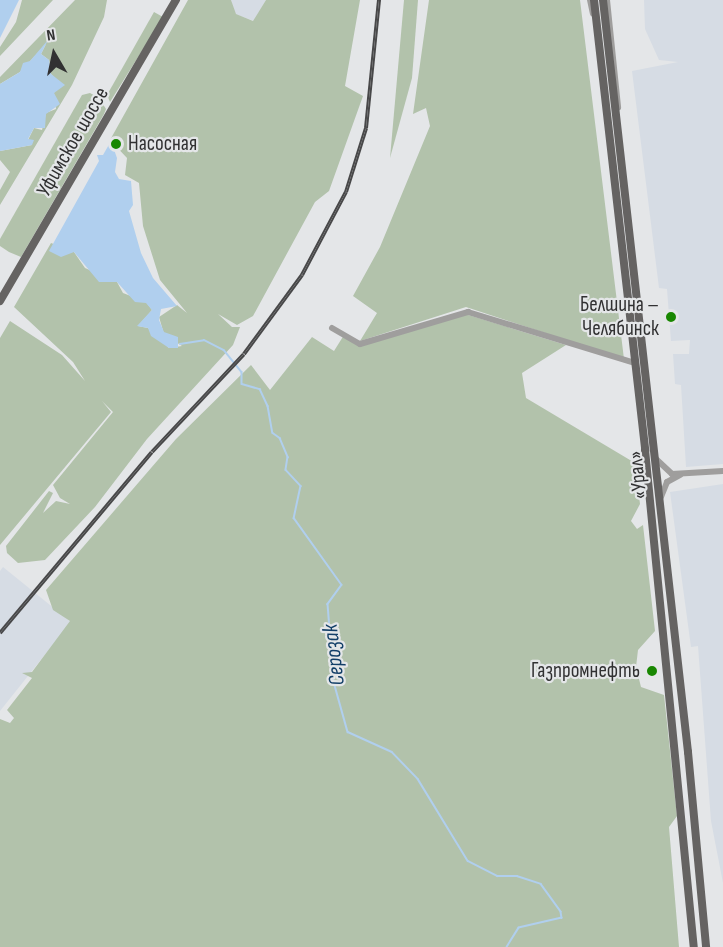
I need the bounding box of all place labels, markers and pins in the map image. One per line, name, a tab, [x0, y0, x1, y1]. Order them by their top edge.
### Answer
place label: Насосная	[128, 131, 197, 157]
marker: Насосная	[109, 137, 123, 151]
place label: Белшина – Челябинск	[580, 292, 659, 342]
marker: Белшина – Челябинск	[664, 310, 678, 324]
place label: Газпромнефть	[531, 658, 640, 684]
marker: Газпромнефть	[645, 664, 659, 678]

